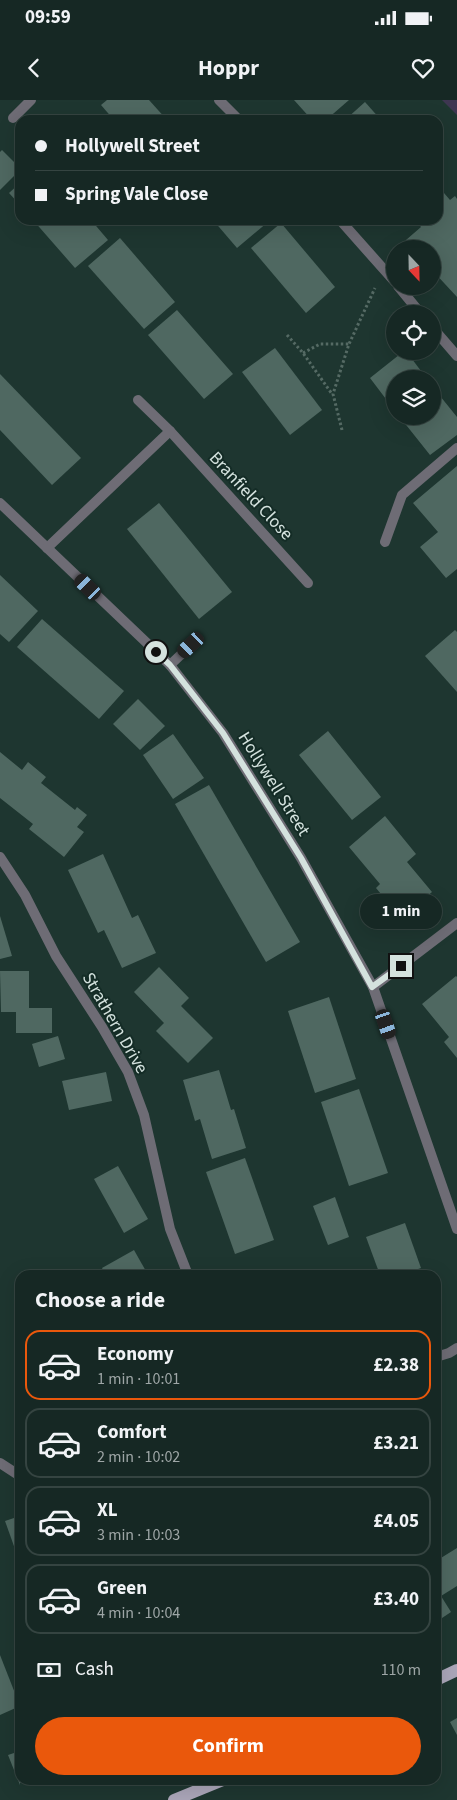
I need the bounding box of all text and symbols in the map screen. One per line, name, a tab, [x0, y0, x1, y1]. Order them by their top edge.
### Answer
text: 09:59	[25, 4, 71, 31]
text: Hoppr	[198, 52, 259, 84]
icon: back	[20, 54, 48, 82]
icon: heart	[409, 54, 437, 82]
text: Hollywell Street	[65, 133, 200, 160]
text: Spring Vale Close	[65, 181, 208, 208]
north arrow	[386, 240, 441, 295]
map controls	[386, 240, 441, 425]
button: locate	[386, 305, 441, 360]
button: layers	[386, 370, 441, 425]
street label: Branfield Close	[203, 446, 299, 546]
car	[71, 571, 104, 603]
car	[174, 629, 207, 661]
route start	[145, 641, 167, 663]
street label: Hollywell Street	[232, 727, 316, 841]
callout: 1 min	[360, 894, 442, 928]
text: 1 min	[382, 900, 420, 922]
route end	[390, 955, 412, 977]
street label: Strathern Drive	[76, 968, 154, 1078]
car	[374, 1007, 397, 1041]
text: Choose a ride	[35, 1284, 165, 1316]
text: Economy	[97, 1341, 174, 1368]
icon: car	[37, 1343, 82, 1388]
text: £2.38	[373, 1352, 419, 1379]
text: 1 min · 10:01	[97, 1368, 180, 1390]
text: Comfort	[97, 1419, 167, 1446]
icon: car	[37, 1421, 82, 1466]
text: £3.21	[373, 1430, 419, 1457]
text: 2 min · 10:02	[97, 1446, 180, 1468]
text: XL	[97, 1497, 118, 1524]
icon: car	[37, 1499, 82, 1544]
text: £4.05	[373, 1508, 419, 1535]
text: 3 min · 10:03	[97, 1524, 180, 1546]
text: Green	[97, 1575, 147, 1602]
icon: car	[37, 1577, 82, 1622]
text: £3.40	[373, 1586, 419, 1613]
text: 4 min · 10:04	[97, 1602, 180, 1624]
icon: cash	[35, 1656, 63, 1684]
text: Cash	[75, 1656, 114, 1683]
text: 110 m	[381, 1659, 421, 1681]
button: Confirm	[35, 1717, 421, 1775]

